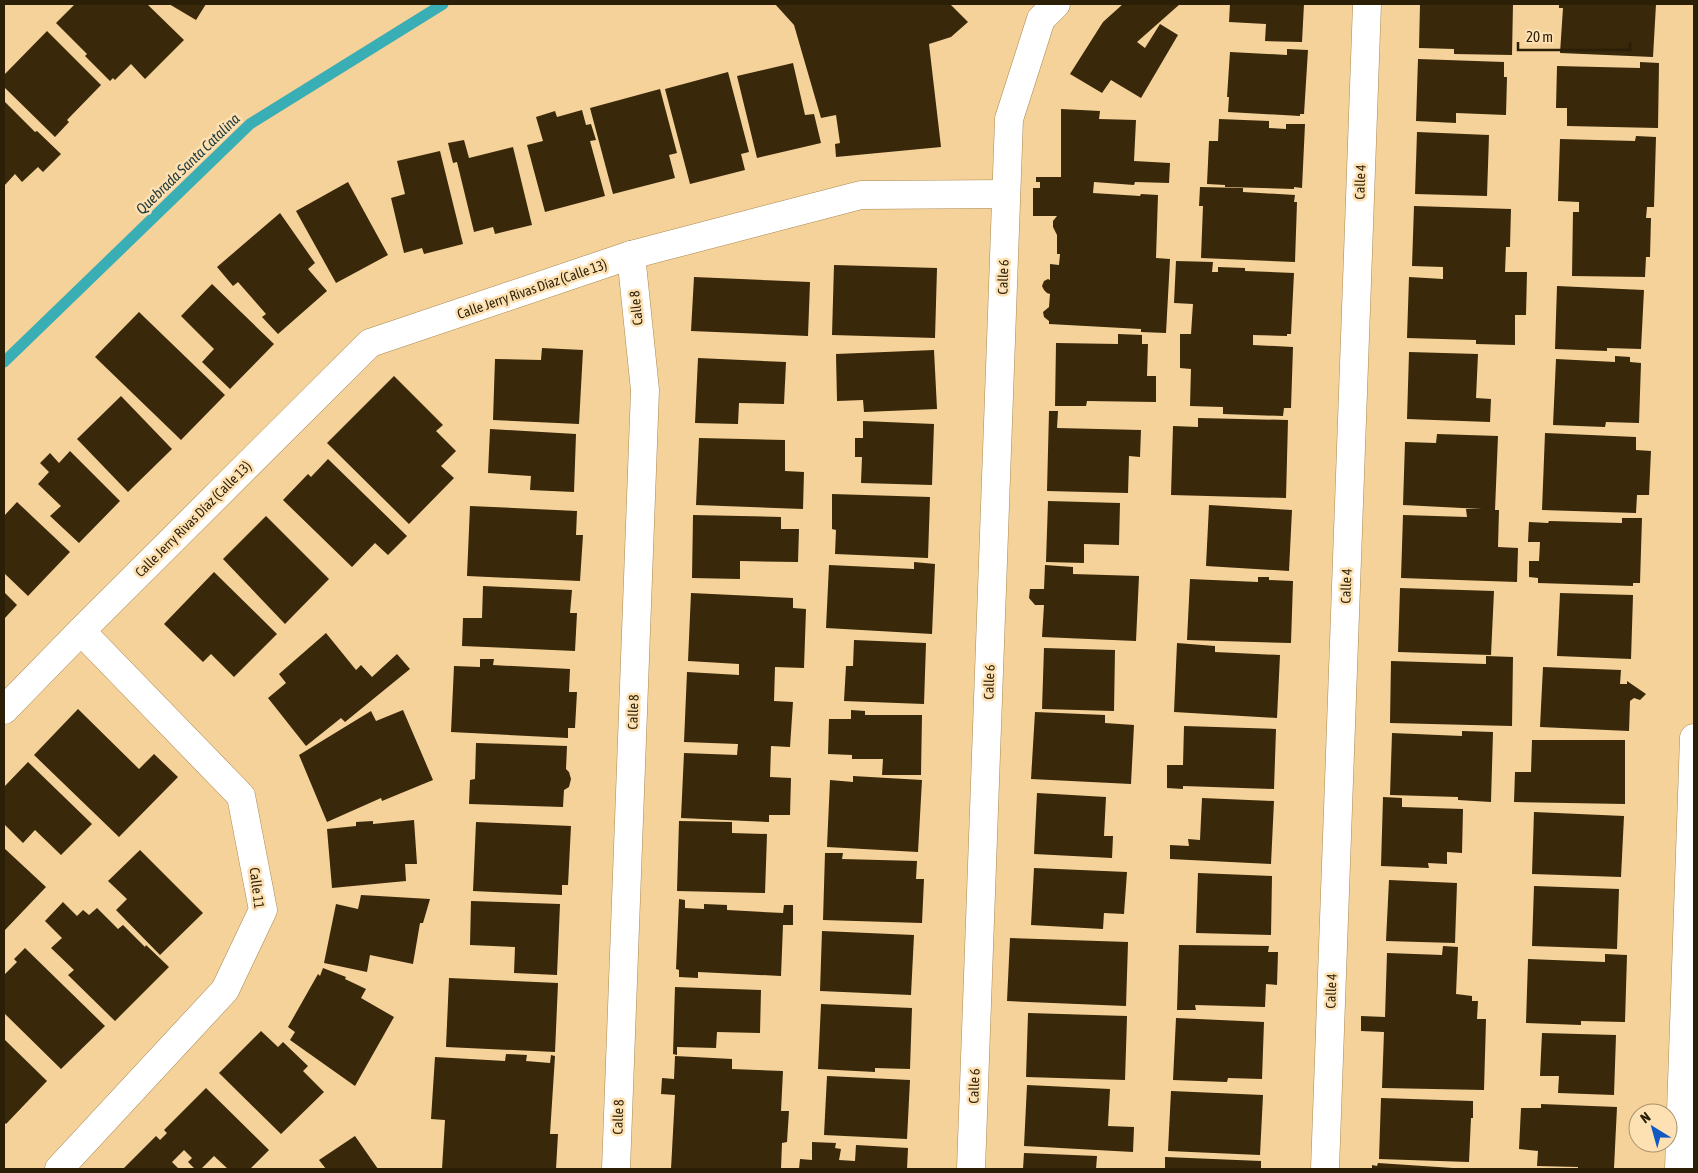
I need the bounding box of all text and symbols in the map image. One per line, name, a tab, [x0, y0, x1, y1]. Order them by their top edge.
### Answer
scale bar	[1518, 20, 1630, 52]
text: 20 m	[1526, 28, 1553, 45]
water label: Quebrada Santa Catalina	[132, 110, 243, 217]
street label: Calle 4	[1351, 164, 1369, 200]
street label: Calle Jerry Rivas Díaz (Calle 13)	[455, 256, 609, 322]
street label: Calle 6	[994, 259, 1012, 295]
street label: Calle 8	[626, 289, 646, 326]
street label: Calle Jerry Rivas Díaz (Calle 13)	[132, 458, 254, 580]
street label: Calle 4	[1337, 568, 1355, 604]
street label: Calle 6	[980, 664, 998, 700]
street label: Calle 8	[624, 694, 642, 730]
street label: Calle 11	[247, 866, 267, 910]
street label: Calle 4	[1322, 973, 1340, 1009]
street label: Calle 6	[965, 1068, 983, 1104]
street label: Calle 8	[609, 1099, 627, 1135]
north arrow	[1628, 1103, 1678, 1153]
text: N	[1637, 1109, 1653, 1126]

